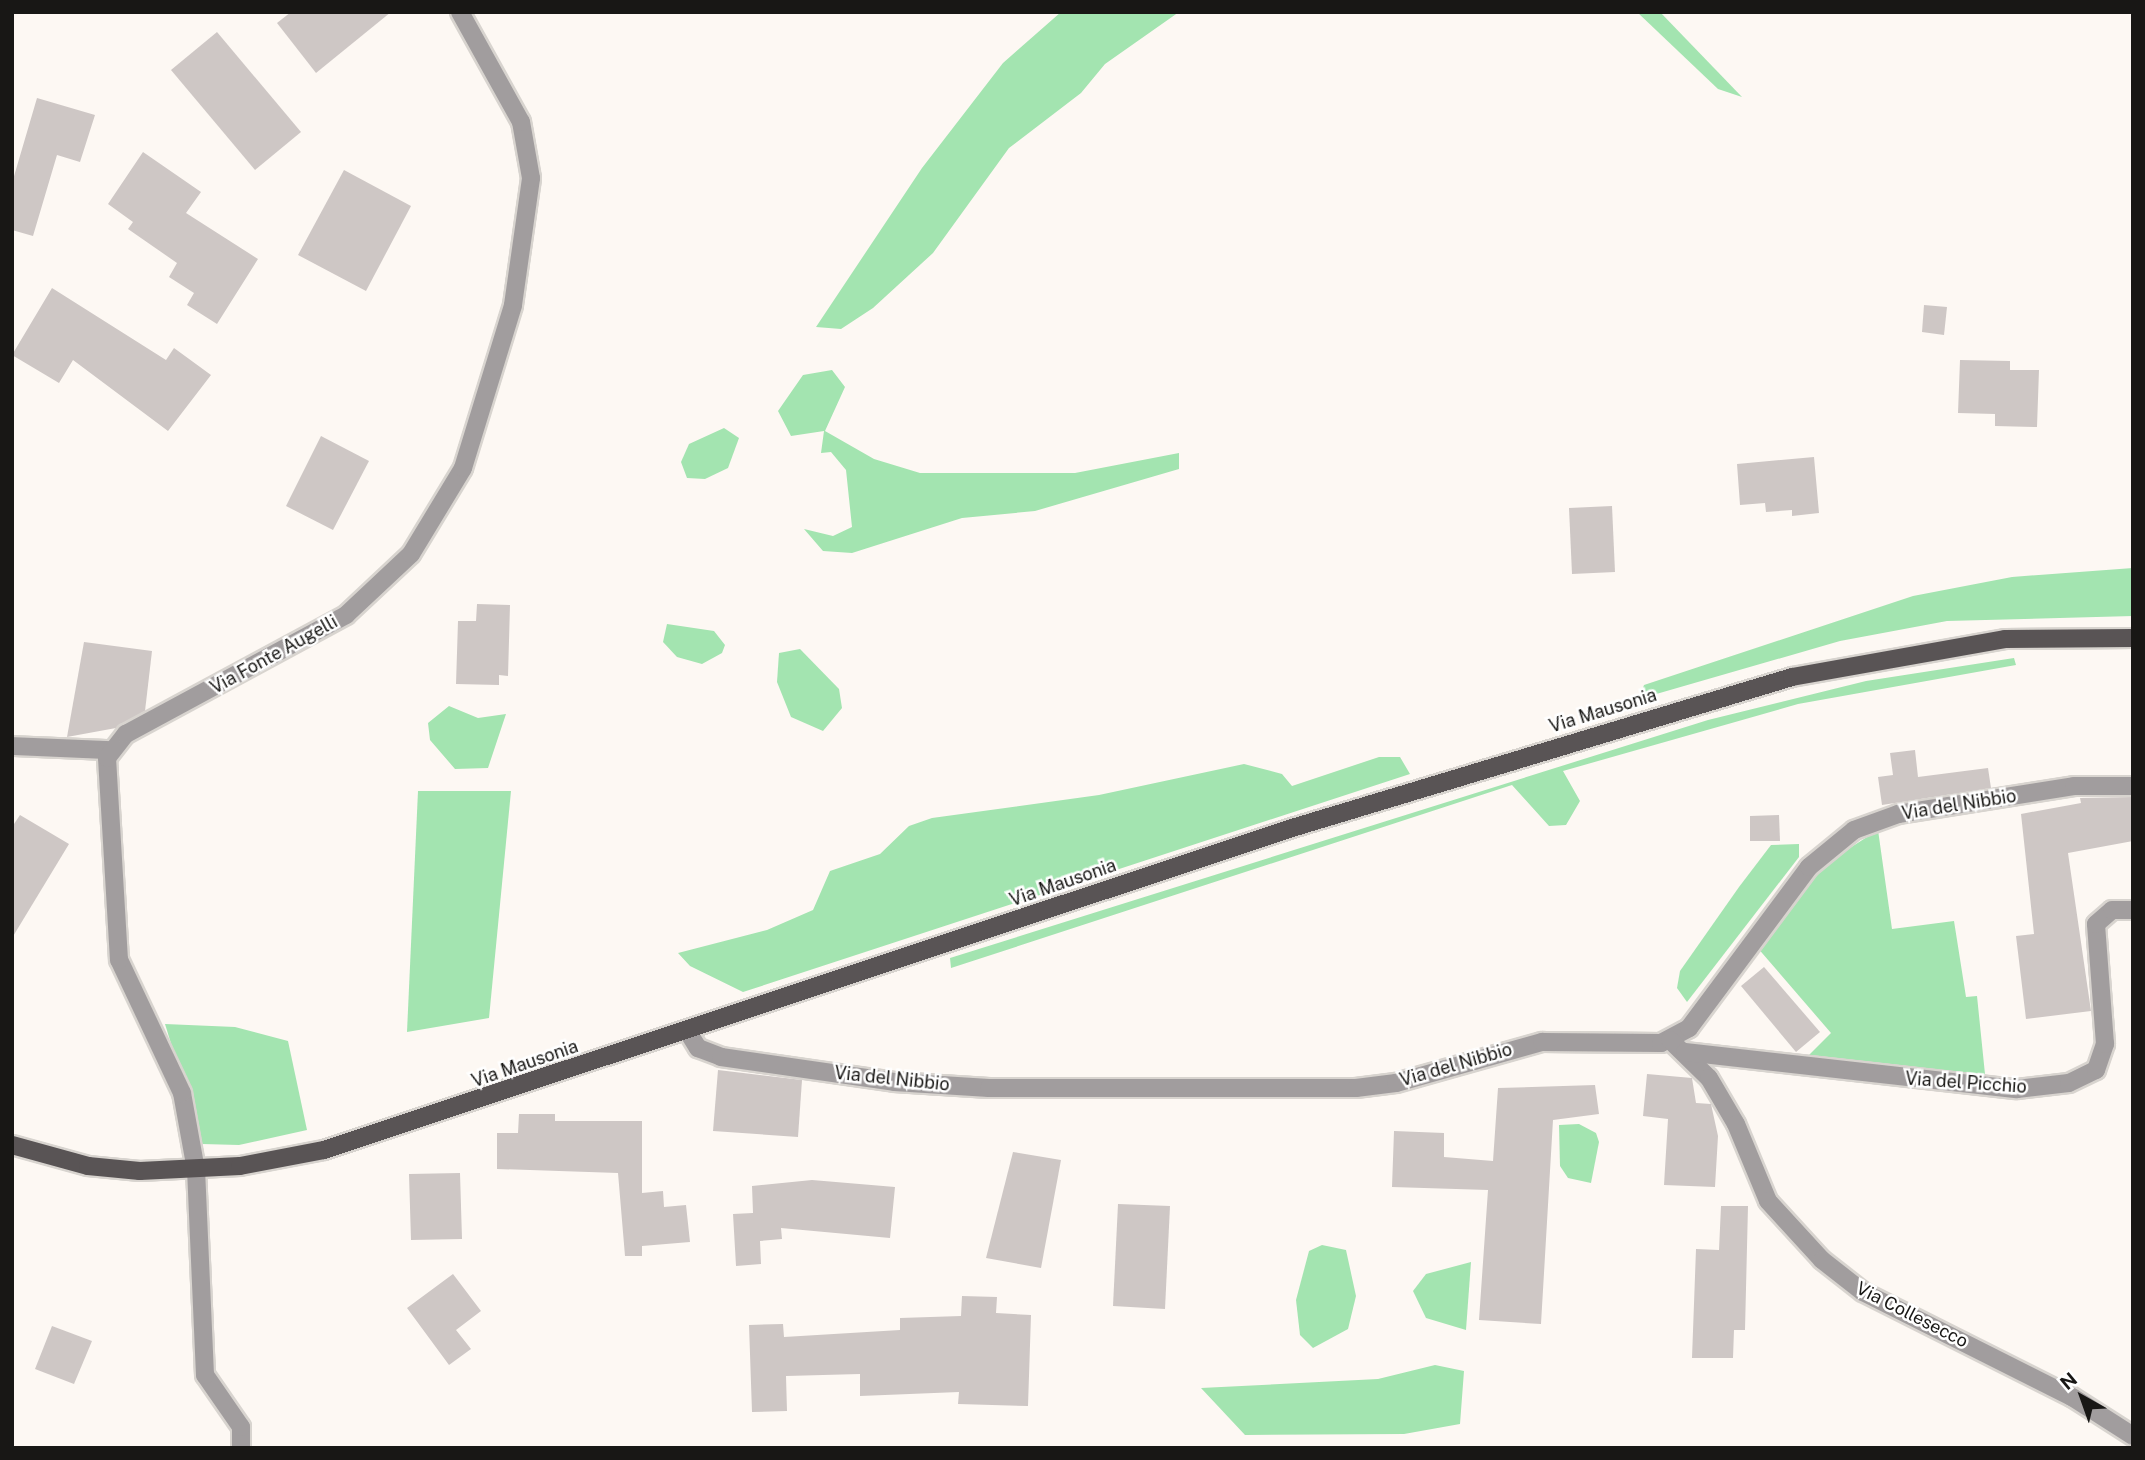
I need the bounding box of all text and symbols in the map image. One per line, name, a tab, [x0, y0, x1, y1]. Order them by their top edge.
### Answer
street label: Via Fonte Augelli	[207, 611, 341, 699]
street label: Via Mausonia	[1547, 684, 1659, 738]
street label: Via del Nibbio	[1900, 785, 2018, 825]
street label: Via Mausonia	[1007, 855, 1119, 911]
street label: Via Mausonia	[469, 1036, 581, 1092]
street label: Via del Nibbio	[1397, 1039, 1515, 1091]
street label: Via del Nibbio	[833, 1062, 951, 1096]
street label: Via del Picchio	[1904, 1068, 2028, 1098]
street label: Via Collesecco	[1852, 1278, 1972, 1352]
north arrow	[2047, 1362, 2117, 1432]
text: N	[2056, 1368, 2081, 1394]

